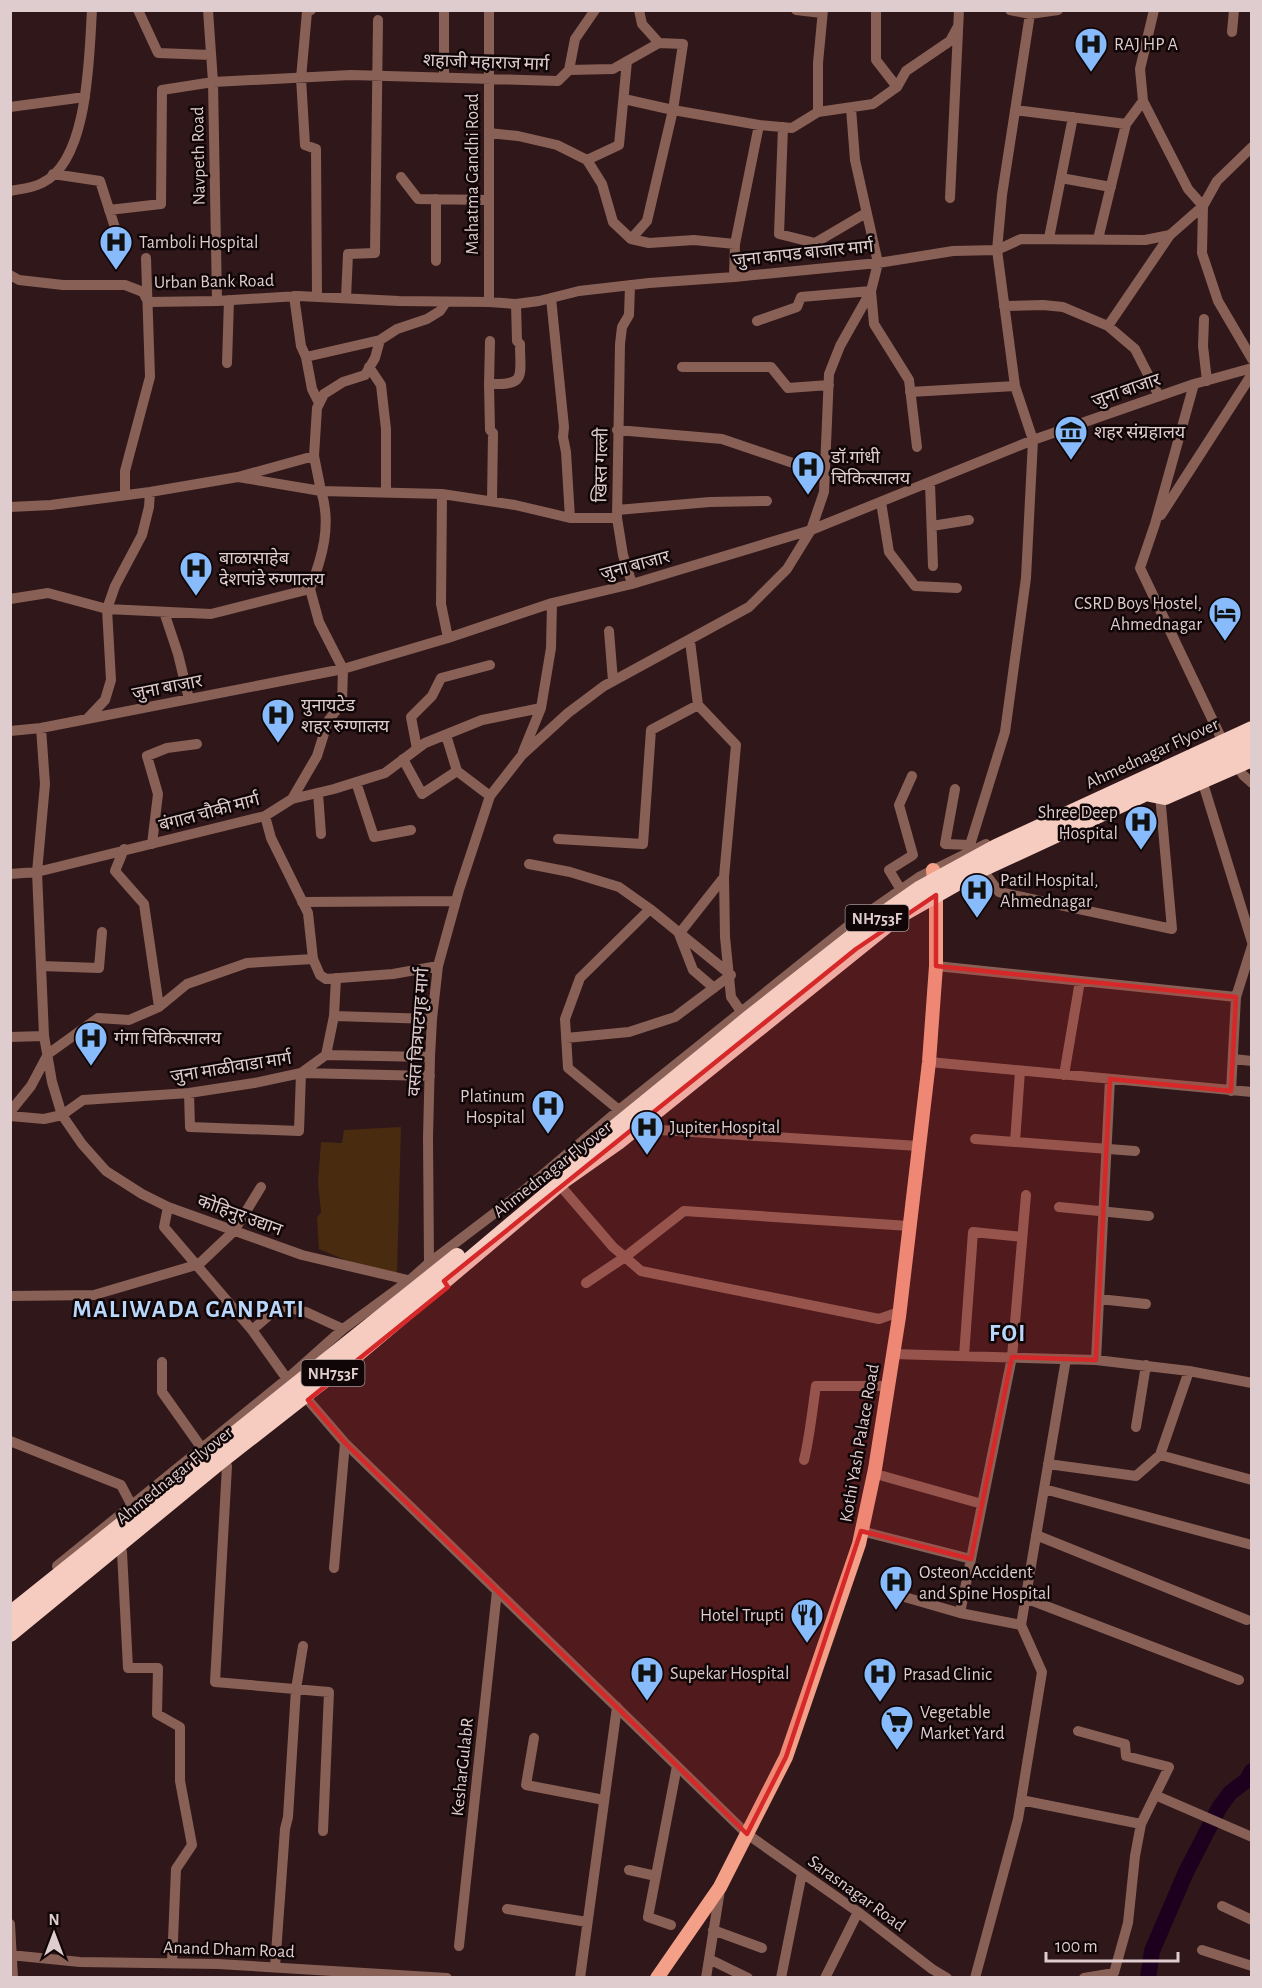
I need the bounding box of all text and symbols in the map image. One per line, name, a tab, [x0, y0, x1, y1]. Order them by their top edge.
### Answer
hospital icon: RAJ HP A	[1073, 26, 1109, 73]
place label: RAJ HP A	[1114, 36, 1179, 54]
street label: शहाजी महाराज मार्ग	[423, 49, 551, 74]
street label: Mahatma Gandhi Road	[464, 93, 482, 255]
street label: Navpeth Road	[189, 106, 209, 206]
hospital icon: Tamboli Hospital	[98, 224, 134, 271]
place label: Tamboli Hospital	[139, 234, 259, 252]
street label: जुना कापड बाजार मार्ग	[732, 235, 875, 272]
street label: Urban Bank Road	[154, 272, 274, 292]
street label: जुना बाजार	[1090, 371, 1164, 413]
museum icon: शहर संग्रहालय	[1053, 414, 1089, 461]
place label: शहर संग्रहालय	[1094, 423, 1186, 442]
street label: खिस्त गल्ली	[590, 427, 612, 503]
place label: डॉ.गांधी चिकित्सालय	[830, 447, 911, 488]
hospital icon: डॉ.गांधी चिकित्सालय	[790, 449, 826, 496]
place label: बाळासाहेब देशपांडे रुग्णालय	[219, 547, 325, 589]
street label: जुना बाजार	[598, 548, 673, 586]
hospital icon: बाळासाहेब देशपांडे रुग्णालय	[178, 550, 214, 597]
place label: CSRD Boys Hostel, Ahmednagar	[1074, 595, 1202, 634]
hotel icon: CSRD Boys Hostel, Ahmednagar	[1207, 595, 1243, 642]
street label: जुना बाजार	[130, 672, 205, 706]
place label: युनायटेड शहर रुग्णालय	[301, 694, 390, 736]
hospital icon: युनायटेड शहर रुग्णालय	[260, 697, 296, 744]
street label: Ahmednagar Flyover	[1083, 715, 1222, 793]
street label: बंगाल चौकी मार्ग	[156, 788, 262, 835]
place label: Shree Deep Hospital	[1038, 804, 1118, 843]
hospital icon: Shree Deep Hospital	[1123, 804, 1159, 851]
hospital icon: Patil Hospital, Ahmednagar	[959, 872, 995, 919]
place label: Patil Hospital, Ahmednagar	[1000, 872, 1098, 911]
road number: NH753F	[846, 905, 908, 931]
street label: वसंत चित्रपटगृह मार्ग	[403, 966, 435, 1097]
hospital icon: गंगा चिकित्सालय	[73, 1020, 109, 1067]
place label: गंगा चिकित्सालय	[114, 1028, 222, 1048]
street label: जुना माळीवाडा मार्ग	[169, 1046, 294, 1088]
place label: Platinum Hospital	[460, 1088, 525, 1127]
hospital icon: Platinum Hospital	[530, 1088, 566, 1135]
hospital icon: Jupiter Hospital	[629, 1109, 665, 1156]
street label: Ahmednagar Flyover	[490, 1118, 615, 1221]
place label: Jupiter Hospital	[670, 1119, 780, 1137]
street label: कोहिनुर उद्यान	[194, 1190, 286, 1242]
district label: MALIWADA GANPATI	[73, 1298, 305, 1322]
district label: FOI	[989, 1322, 1027, 1346]
road number: NH753F	[302, 1360, 364, 1386]
street label: Kothi Yash Palace Road	[837, 1363, 883, 1524]
street label: Ahmednagar Flyover	[113, 1423, 237, 1528]
hospital icon: Osteon Accident and Spine Hospital	[878, 1564, 914, 1611]
place label: Osteon Accident and Spine Hospital	[919, 1564, 1051, 1603]
restaurant icon: Hotel Trupti	[789, 1597, 825, 1644]
place label: Hotel Trupti	[700, 1607, 784, 1625]
hospital icon: Supekar Hospital	[629, 1655, 665, 1702]
hospital icon: Prasad Clinic	[862, 1656, 898, 1703]
place label: Supekar Hospital	[670, 1665, 789, 1683]
place label: Prasad Clinic	[903, 1666, 992, 1684]
supermarket icon: Vegetable Market Yard	[879, 1704, 915, 1751]
place label: Vegetable Market Yard	[920, 1704, 1005, 1743]
street label: KesharGulabR	[449, 1717, 477, 1817]
street label: Sarasnagar Road	[804, 1853, 909, 1935]
north arrow	[24, 1904, 84, 1964]
text: N	[48, 1912, 60, 1928]
scale bar	[1046, 1925, 1178, 1963]
text: 100 m	[1055, 1938, 1098, 1956]
street label: Anand Dham Road	[163, 1939, 295, 1961]

